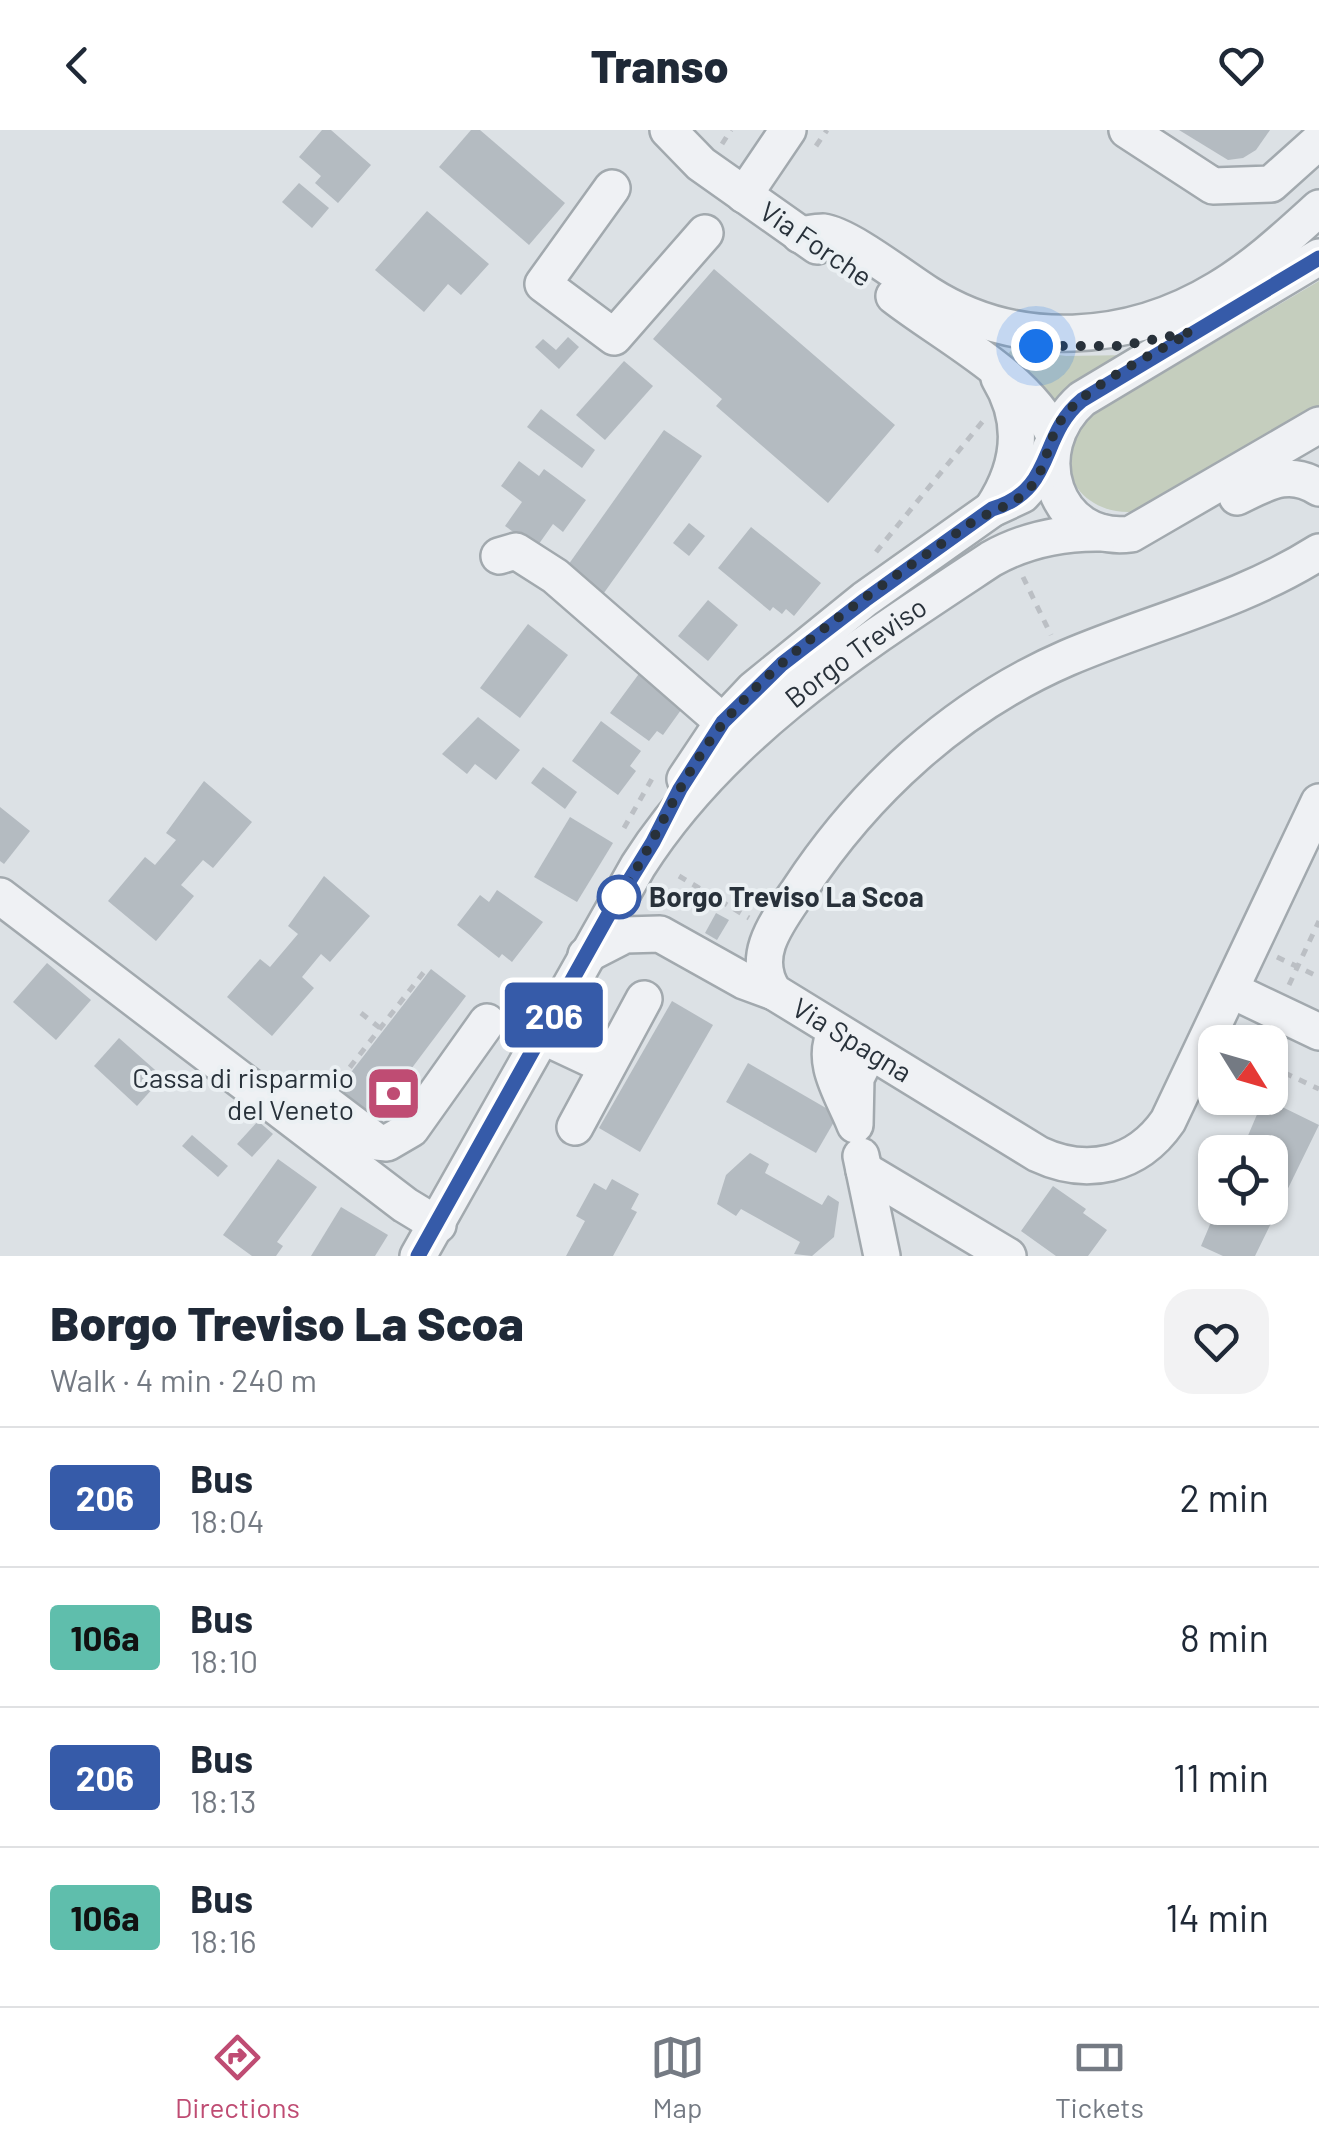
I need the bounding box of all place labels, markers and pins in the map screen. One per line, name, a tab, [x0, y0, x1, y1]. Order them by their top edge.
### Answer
marker: Borgo Treviso La Scoa	[598, 876, 640, 918]
place label: Borgo Treviso La Scoa	[649, 879, 924, 913]
place label: Cassa di risparmio del Veneto	[132, 1060, 354, 1126]
bank icon: Cassa di risparmio del Veneto	[363, 1064, 423, 1124]

